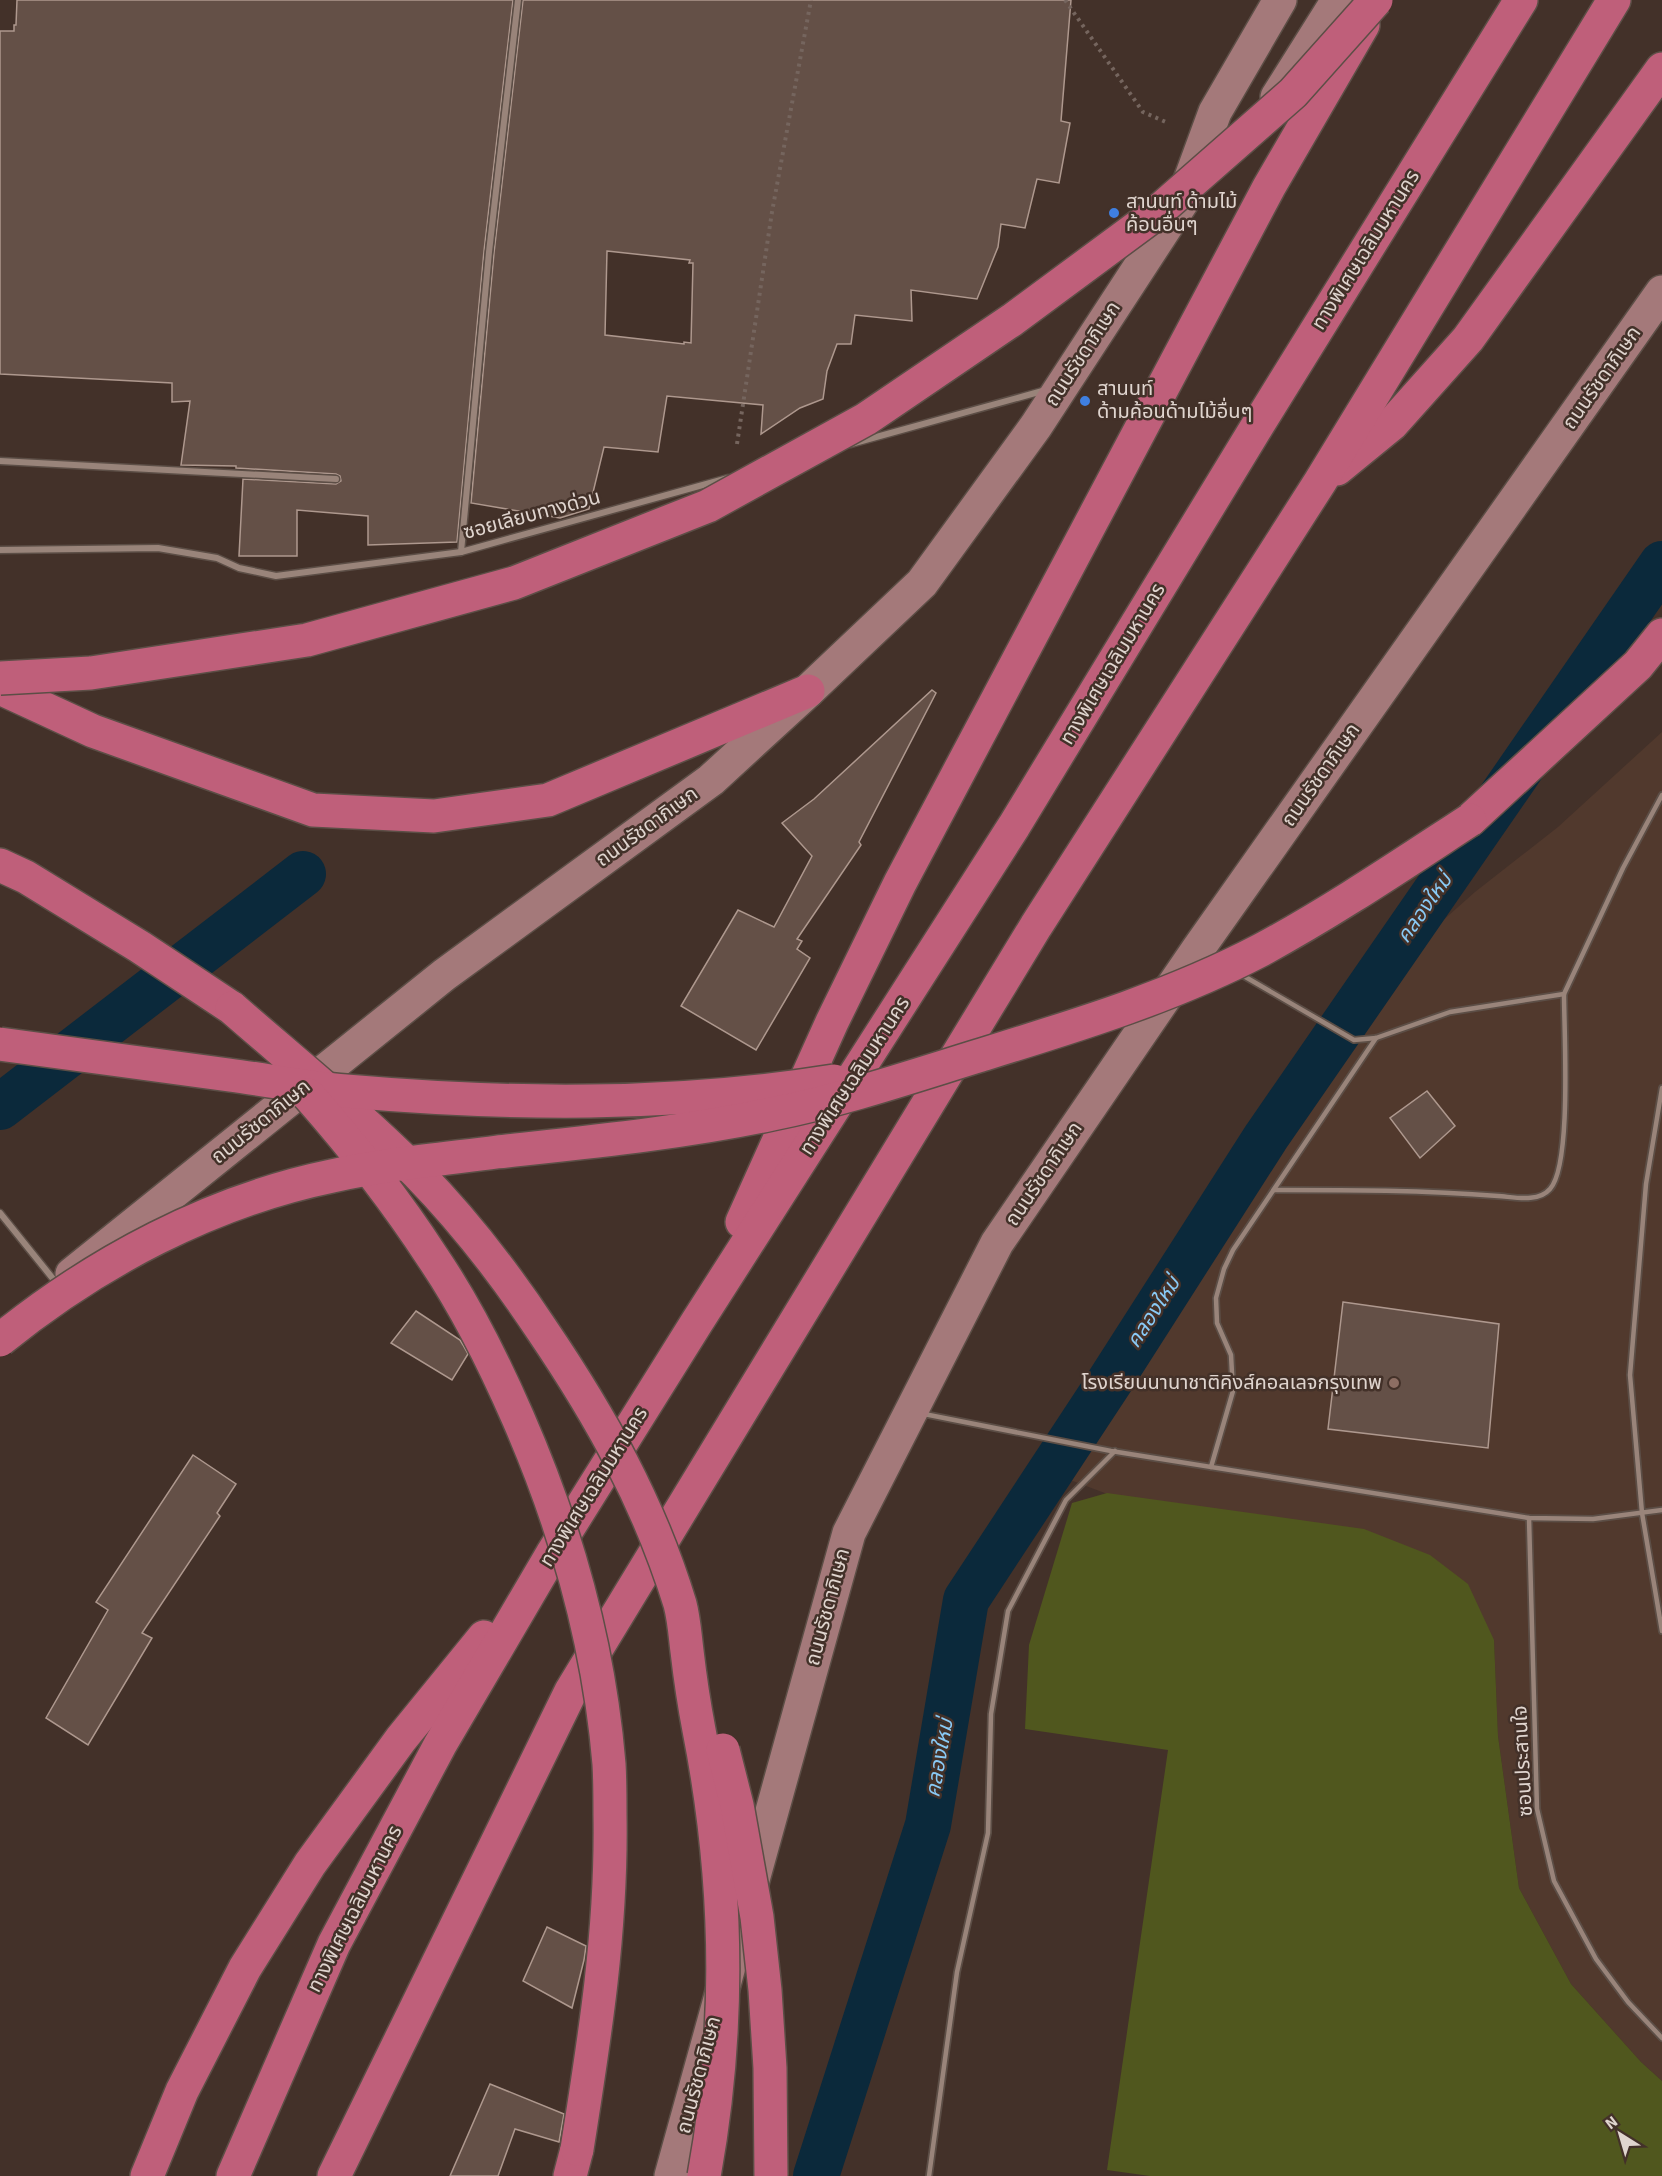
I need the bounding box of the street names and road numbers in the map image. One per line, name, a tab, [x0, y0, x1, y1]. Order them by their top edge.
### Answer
street label: ทางพิเศษเฉลิมมหานคร	[1305, 165, 1427, 335]
street label: ถนนรัชดาภิเษก	[1038, 296, 1128, 412]
street label: ถนนรัชดาภิเษก	[1556, 321, 1648, 435]
street label: ซอยเลียบทางด่วน	[460, 483, 604, 547]
street label: ทางพิเศษเฉลิมมหานคร	[1054, 578, 1172, 750]
street label: ถนนรัชดาภิเษก	[1275, 718, 1367, 832]
street label: ถนนรัชดาภิเษก	[590, 780, 704, 874]
street label: ทางพิเศษเฉลิมมหานคร	[793, 991, 917, 1161]
street label: ถนนรัชดาภิเษก	[205, 1073, 317, 1171]
street label: ถนนรัชดาภิเษก	[999, 1116, 1089, 1232]
street label: ทางพิเศษเฉลิมมหานคร	[533, 1402, 655, 1572]
street label: ถนนรัชดาภิเษก	[799, 1545, 857, 1669]
street label: ซอนประสานใจ	[1506, 1705, 1540, 1817]
street label: ทางพิเศษเฉลิมมหานคร	[301, 1821, 409, 1997]
street label: ถนนรัชดาภิเษก	[670, 2013, 728, 2137]

